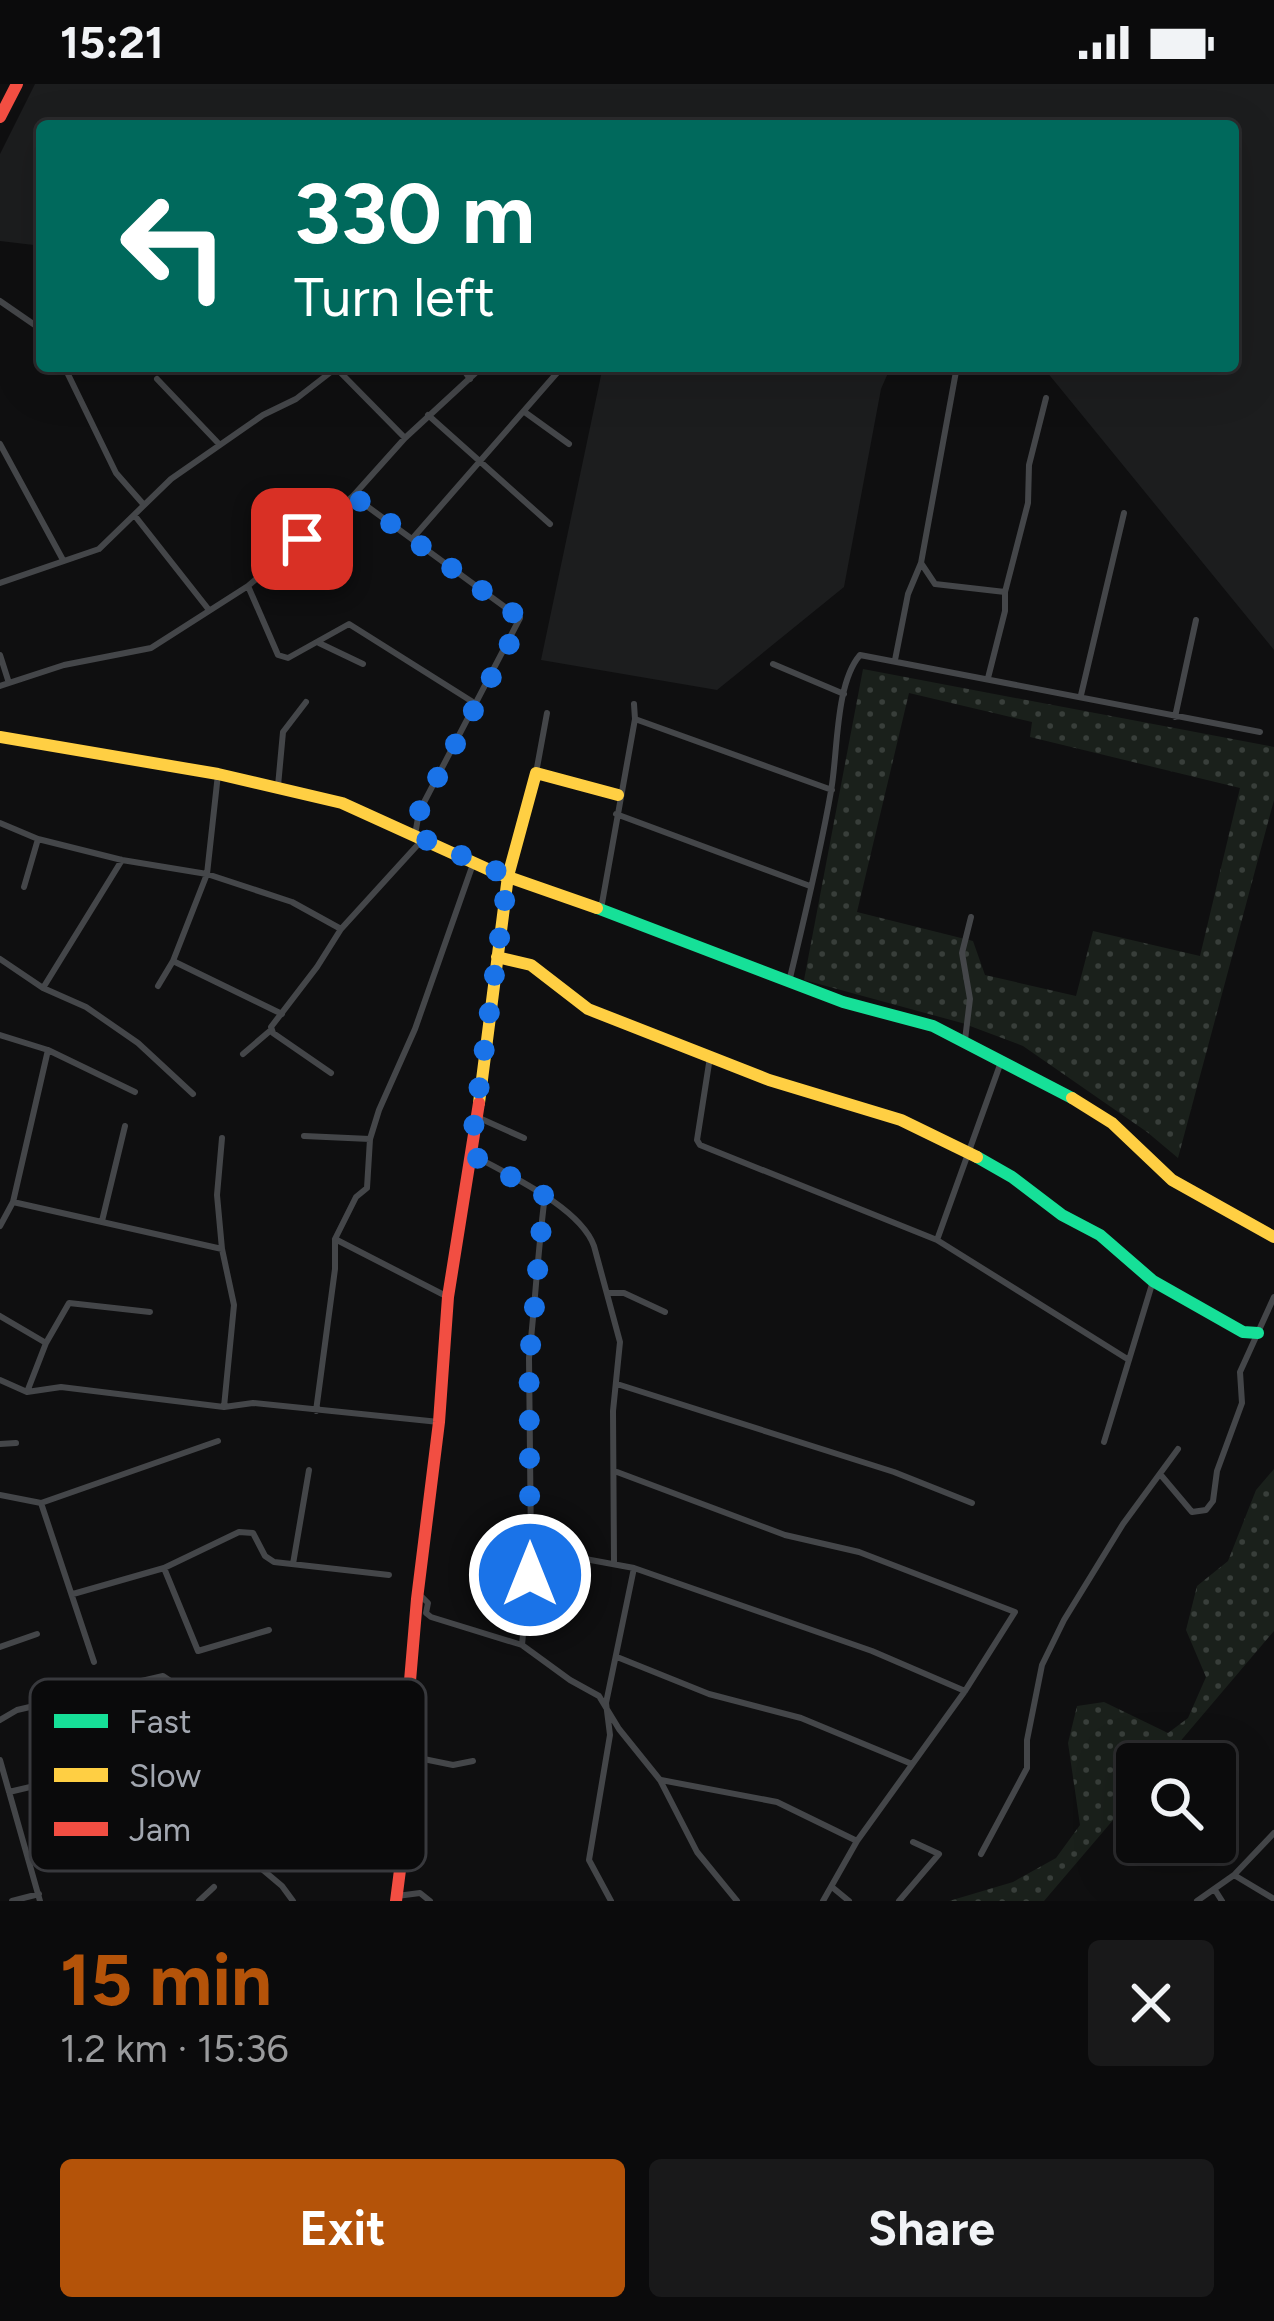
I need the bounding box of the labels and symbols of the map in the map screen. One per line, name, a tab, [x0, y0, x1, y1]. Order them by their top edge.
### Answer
pin	[251, 488, 353, 590]
position arrow	[467, 1512, 593, 1638]
legend	[30, 1679, 426, 1871]
text: Fast	[129, 1702, 191, 1741]
text: Slow	[129, 1756, 201, 1795]
text: Jam	[129, 1810, 191, 1849]

